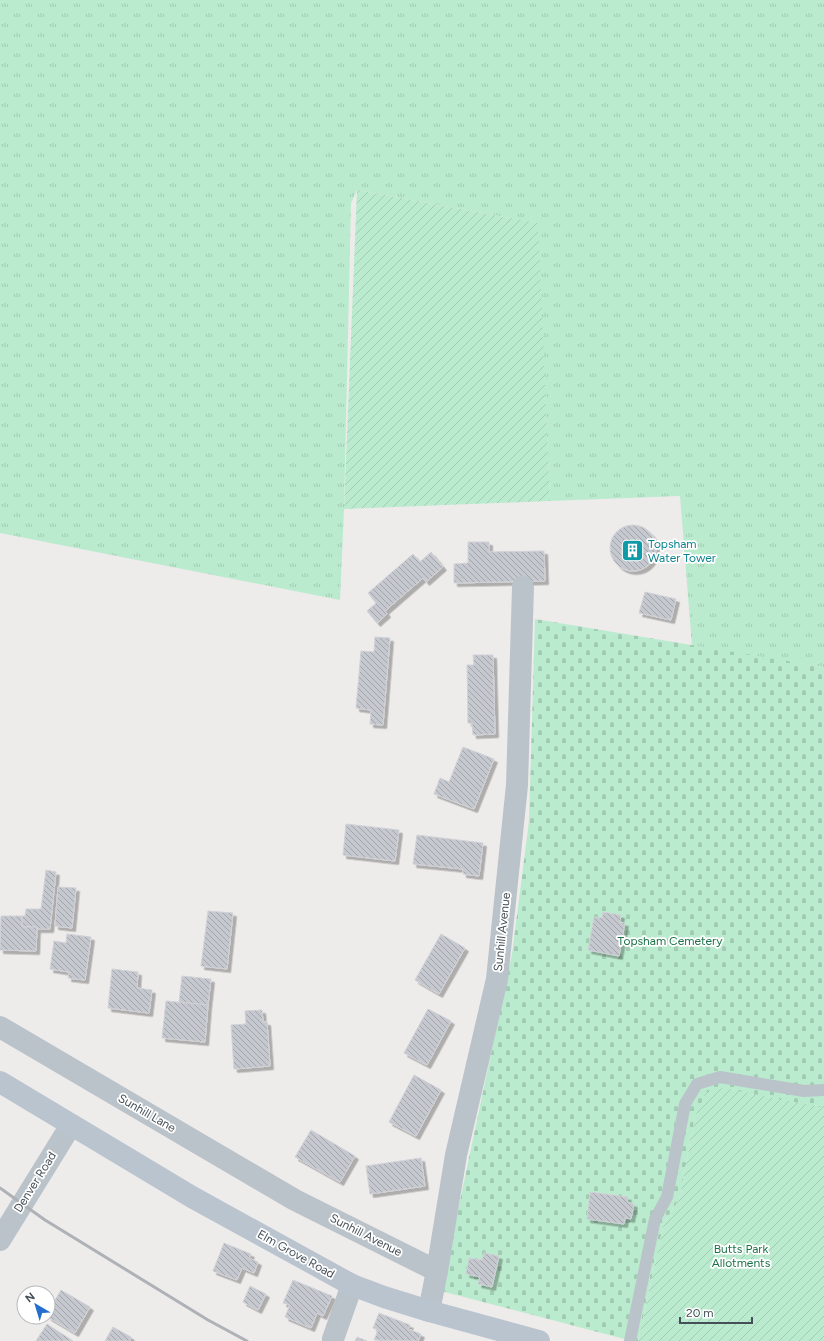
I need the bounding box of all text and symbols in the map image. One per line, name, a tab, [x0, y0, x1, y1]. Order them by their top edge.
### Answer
place label: Topsham Water Tower	[648, 537, 716, 565]
building icon: Topsham Water Tower	[620, 538, 646, 564]
street label: Sunhill Avenue	[491, 892, 513, 972]
park label: Topsham Cemetery	[618, 934, 723, 948]
street label: Sunhill Lane	[116, 1091, 179, 1135]
street label: Denver Road	[11, 1149, 59, 1215]
street label: Sunhill Avenue	[328, 1211, 405, 1259]
street label: Elm Grove Road	[255, 1227, 337, 1281]
park label: Butts Park Allotments	[712, 1242, 771, 1270]
north arrow	[16, 1285, 56, 1325]
text: N	[23, 1290, 38, 1305]
scale bar	[680, 1299, 752, 1325]
text: 20 m	[686, 1306, 714, 1320]

